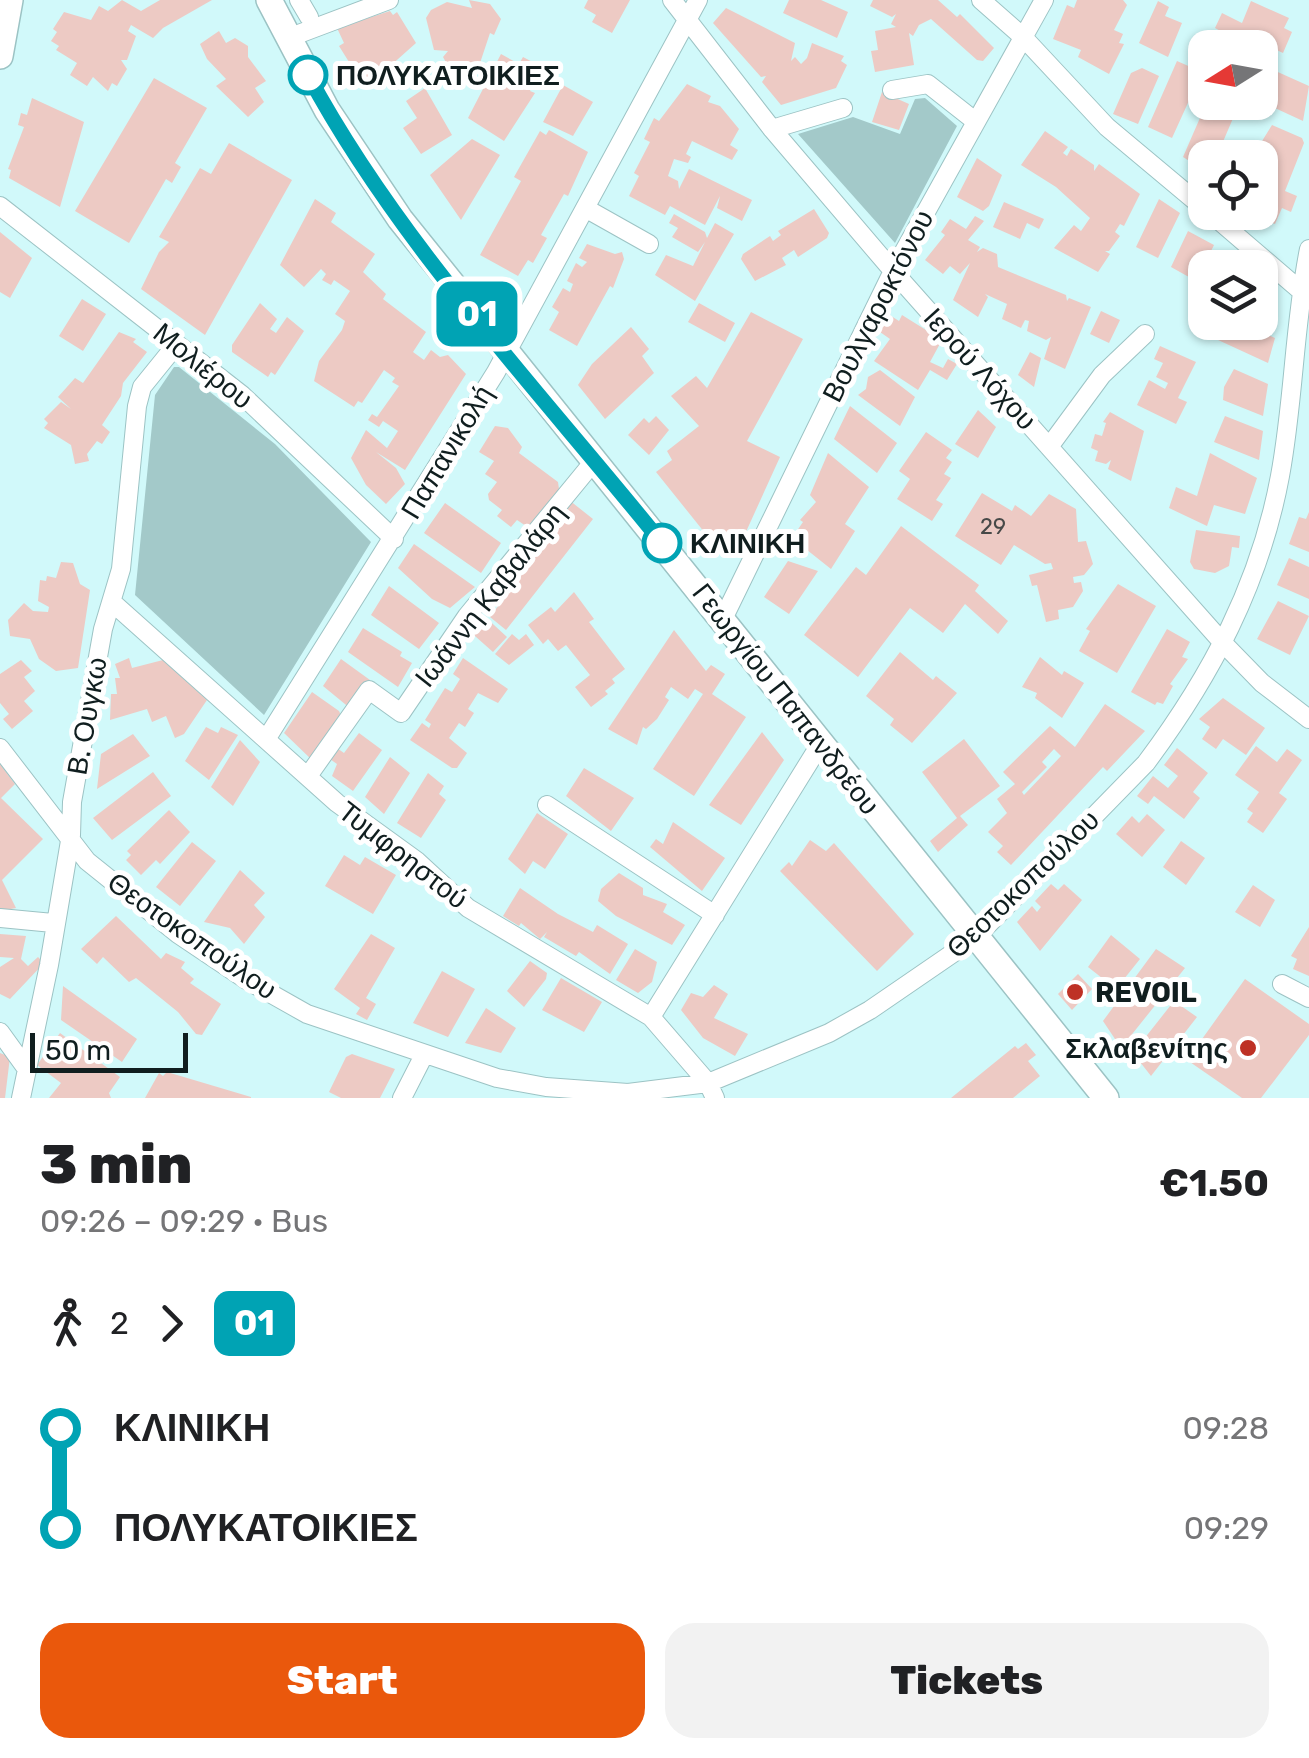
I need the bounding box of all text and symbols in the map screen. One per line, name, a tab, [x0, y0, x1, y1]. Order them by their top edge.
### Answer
north arrow	[1188, 30, 1278, 120]
map controls	[1188, 30, 1278, 340]
marker: ΠΟΛΥΚΑΤΟΙΚΙΕΣ	[289, 56, 327, 94]
place label: ΠΟΛΥΚΑΤΟΙΚΙΕΣ	[336, 59, 560, 92]
button: locate	[1188, 140, 1278, 230]
street label: Βουλγαροκτόνου	[815, 205, 941, 407]
button: layers	[1188, 250, 1278, 340]
line badge: 01	[432, 282, 522, 346]
text: 01	[456, 293, 498, 335]
street label: Ιερού Λόχου	[917, 301, 1043, 437]
street label: Μολιέρου	[147, 316, 259, 416]
street label: Παπανικολή	[394, 379, 500, 525]
street label: Ιωάννη Καβαλάρη	[408, 496, 572, 694]
house number: 29	[980, 513, 1006, 540]
marker: ΚΛΙΝΙΚΗ	[643, 524, 681, 562]
place label: ΚΛΙΝΙΚΗ	[690, 527, 805, 560]
street label: Γεωργίου Παπανδρέου	[686, 577, 886, 821]
street label: Β. Ουγκω	[60, 654, 114, 778]
street label: Τυμφρηστού	[332, 794, 474, 916]
street label: Θεοτοκοπούλου	[940, 803, 1106, 965]
street label: Θεοτοκοπούλου	[101, 865, 283, 1007]
place label: REVOIL	[1095, 976, 1197, 1009]
marker: REVOIL	[1064, 981, 1086, 1003]
scale bar	[30, 1028, 188, 1072]
place label: Σκλαβενίτης	[1065, 1032, 1228, 1065]
text: 50 m	[45, 1034, 111, 1067]
marker: Σκλαβενίτης	[1237, 1037, 1259, 1059]
text: 3 min	[40, 1132, 193, 1197]
text: €1.50	[1159, 1160, 1269, 1206]
text: 09:26 – 09:29 · Bus	[40, 1202, 328, 1240]
icon: walk	[40, 1296, 95, 1351]
icon: forward	[144, 1296, 199, 1351]
text: 01	[234, 1302, 275, 1344]
text: 2	[110, 1304, 129, 1342]
text: ΚΛΙΝΙΚΗ	[114, 1405, 270, 1451]
text: 09:28	[1182, 1409, 1269, 1447]
text: ΠΟΛΥΚΑΤΟΙΚΙΕΣ	[114, 1505, 418, 1551]
text: 09:29	[1184, 1509, 1269, 1547]
button: Start	[40, 1623, 645, 1738]
button: Tickets	[665, 1623, 1269, 1738]

